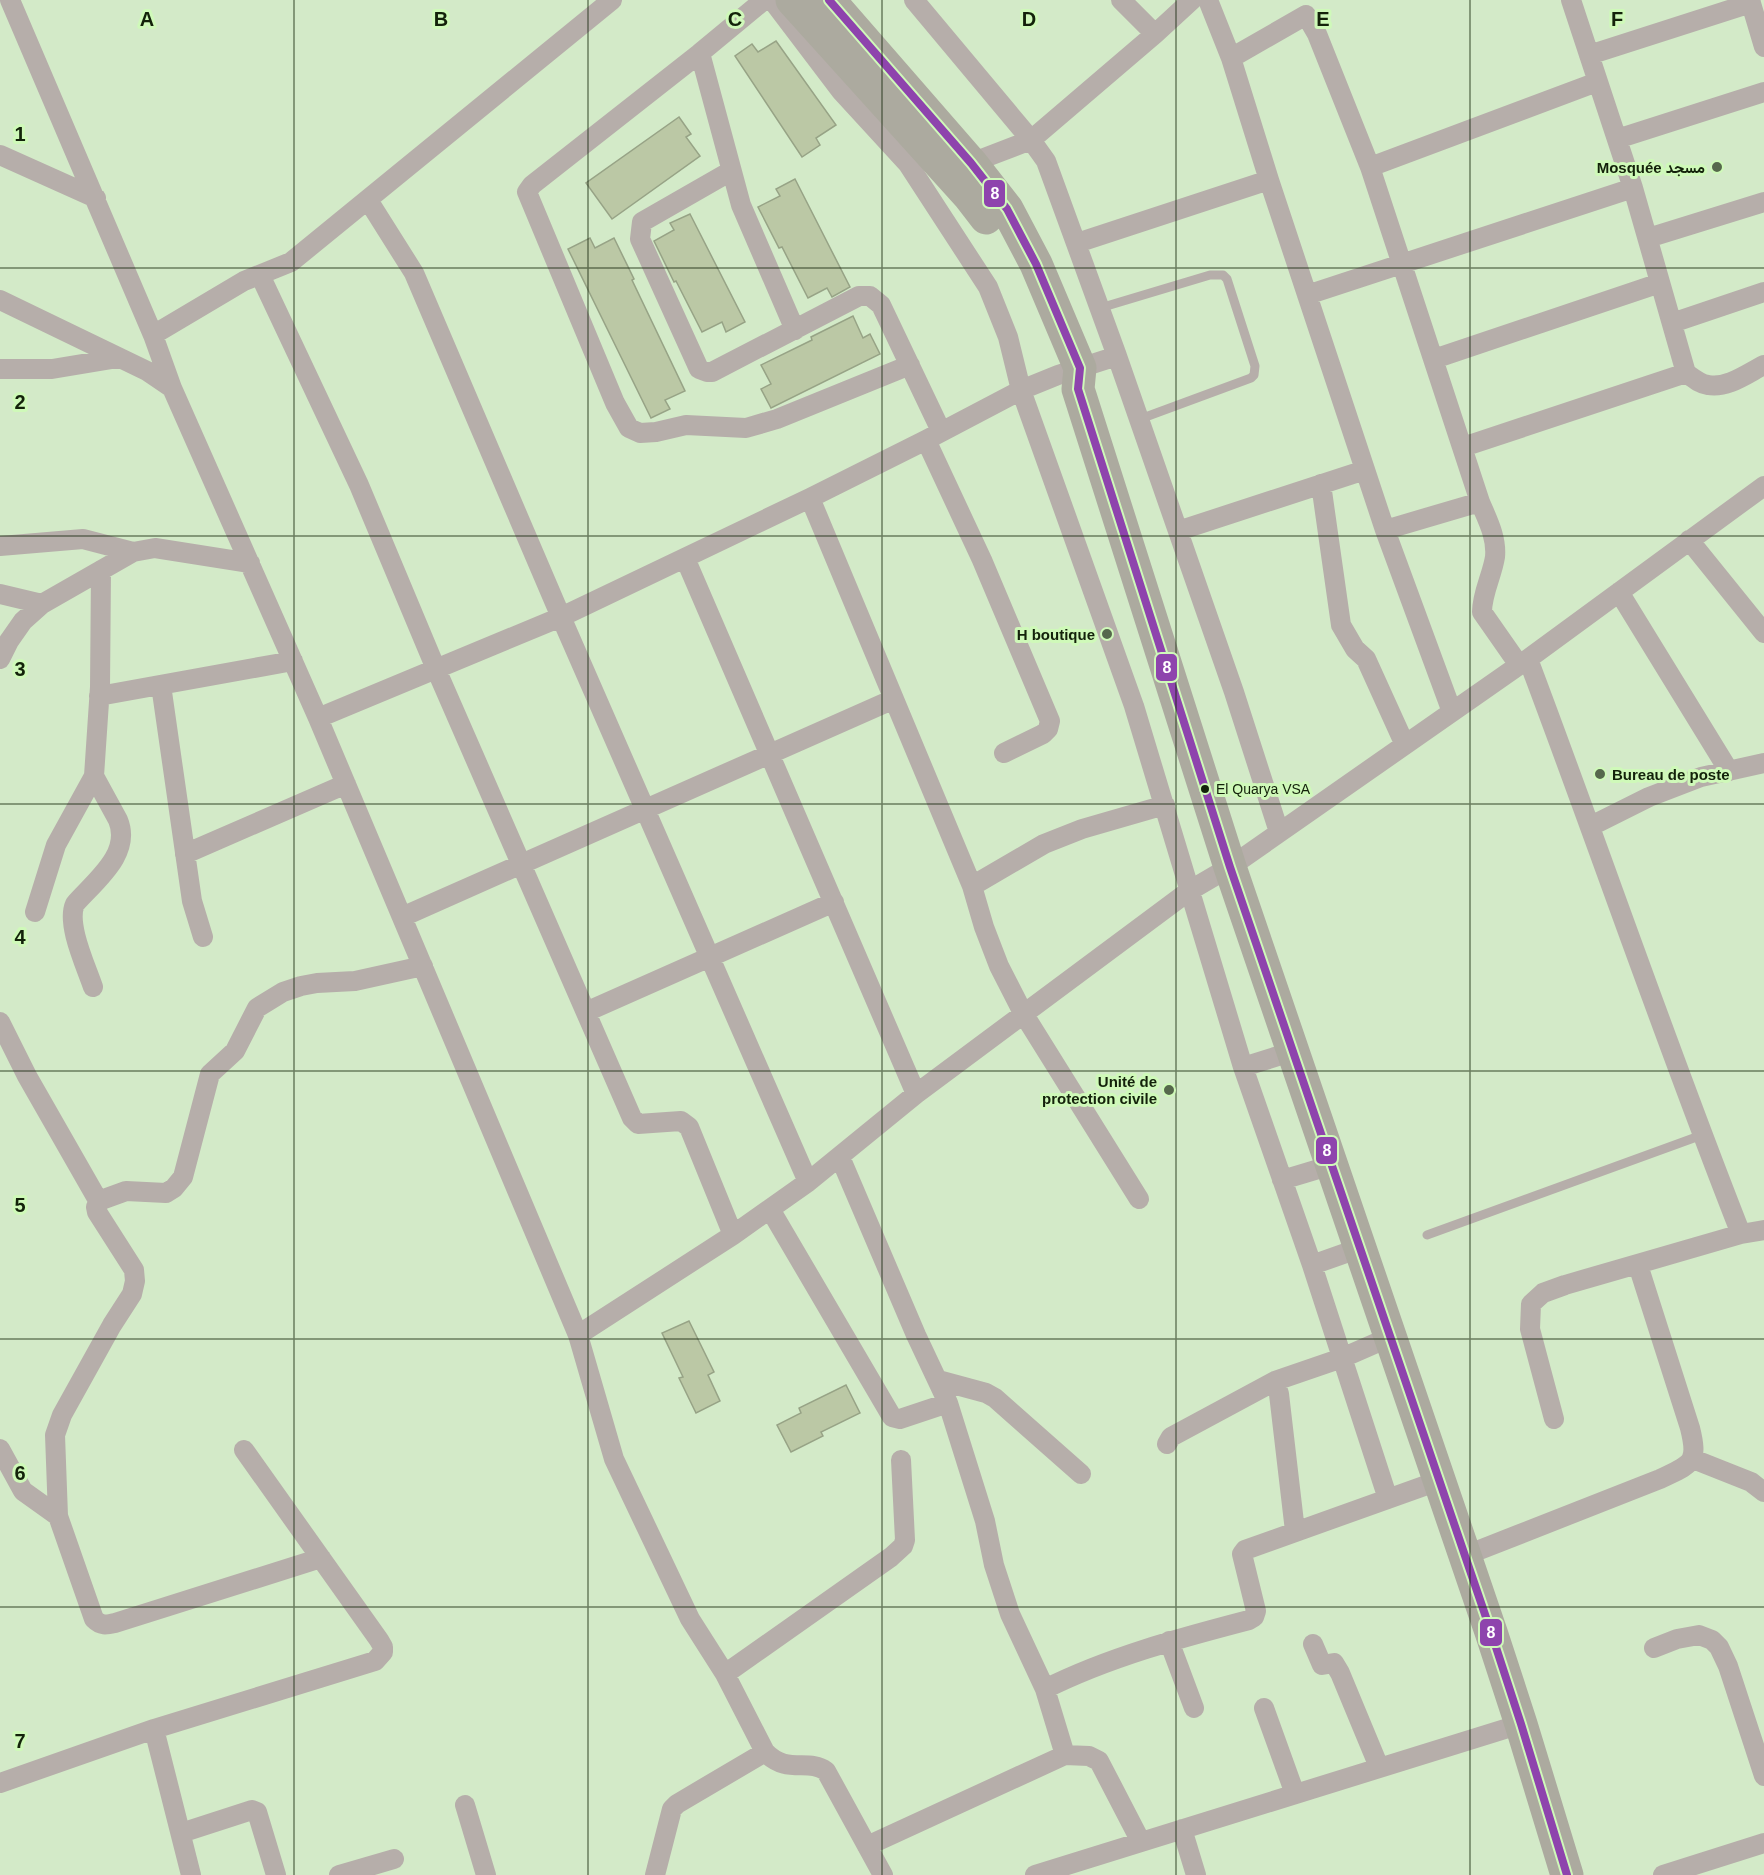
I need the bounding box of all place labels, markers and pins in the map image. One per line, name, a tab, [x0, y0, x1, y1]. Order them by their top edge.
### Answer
place label: Mosquée مسجد	[1597, 159, 1705, 177]
marker: Mosquée مسجد	[1710, 160, 1724, 174]
place label: H boutique	[1017, 626, 1095, 643]
marker: H boutique	[1100, 627, 1114, 641]
place label: Bureau de poste	[1612, 766, 1730, 783]
marker: Bureau de poste	[1593, 767, 1607, 781]
place label: El Quarya VSA	[1216, 781, 1311, 797]
marker: El Quarya VSA	[1199, 783, 1211, 795]
place label: Unité de protection civile	[1042, 1073, 1157, 1107]
marker: Unité de protection civile	[1162, 1083, 1176, 1097]

